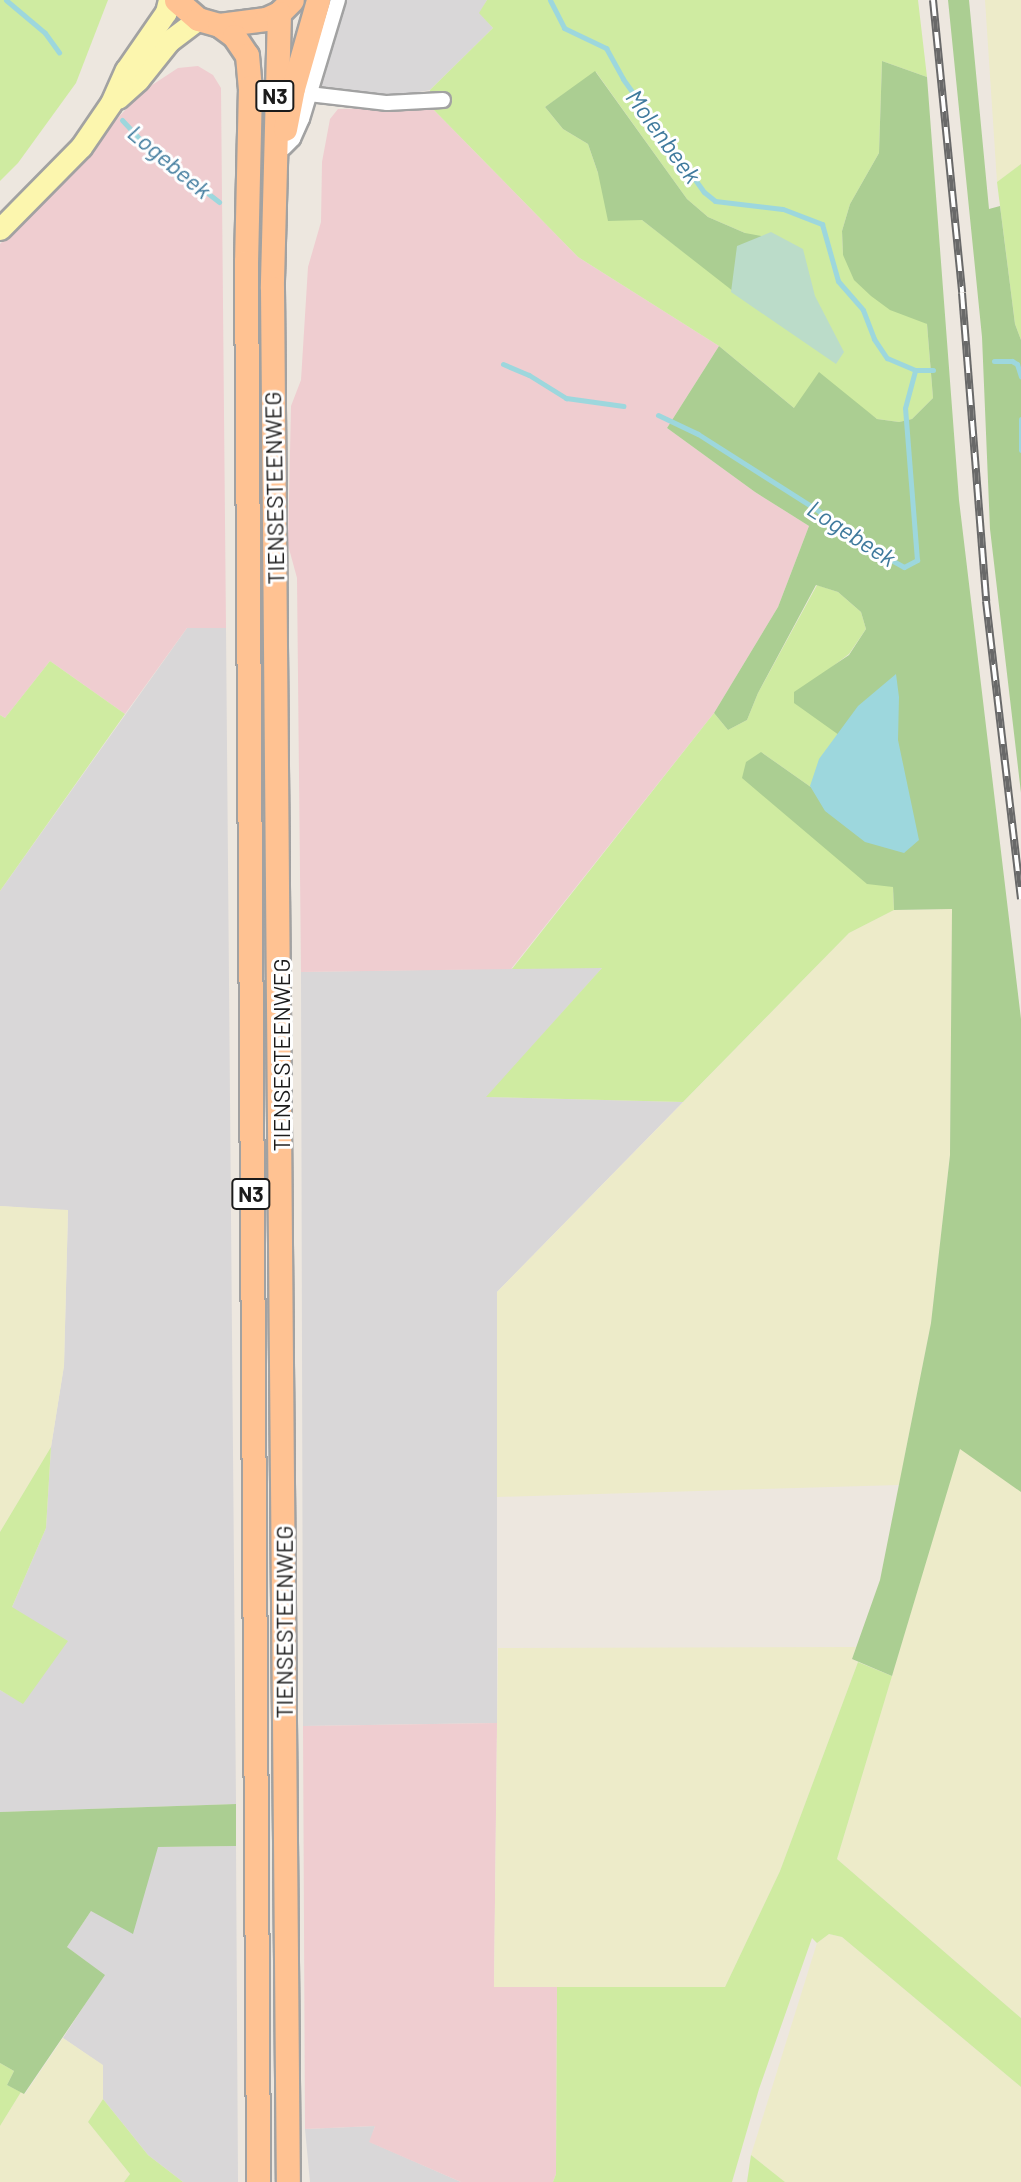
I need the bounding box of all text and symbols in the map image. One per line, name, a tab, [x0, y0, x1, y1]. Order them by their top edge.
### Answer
road number: N3	[254, 78, 296, 114]
water label: Molenbeek	[620, 84, 708, 188]
water label: Logebeek	[123, 118, 217, 204]
street label: TIENSESTEENWEG	[259, 391, 289, 585]
water label: Logebeek	[802, 494, 902, 572]
street label: TIENSESTEENWEG	[267, 958, 295, 1152]
road number: N3	[230, 1176, 272, 1212]
street label: TIENSESTEENWEG	[270, 1525, 298, 1719]

